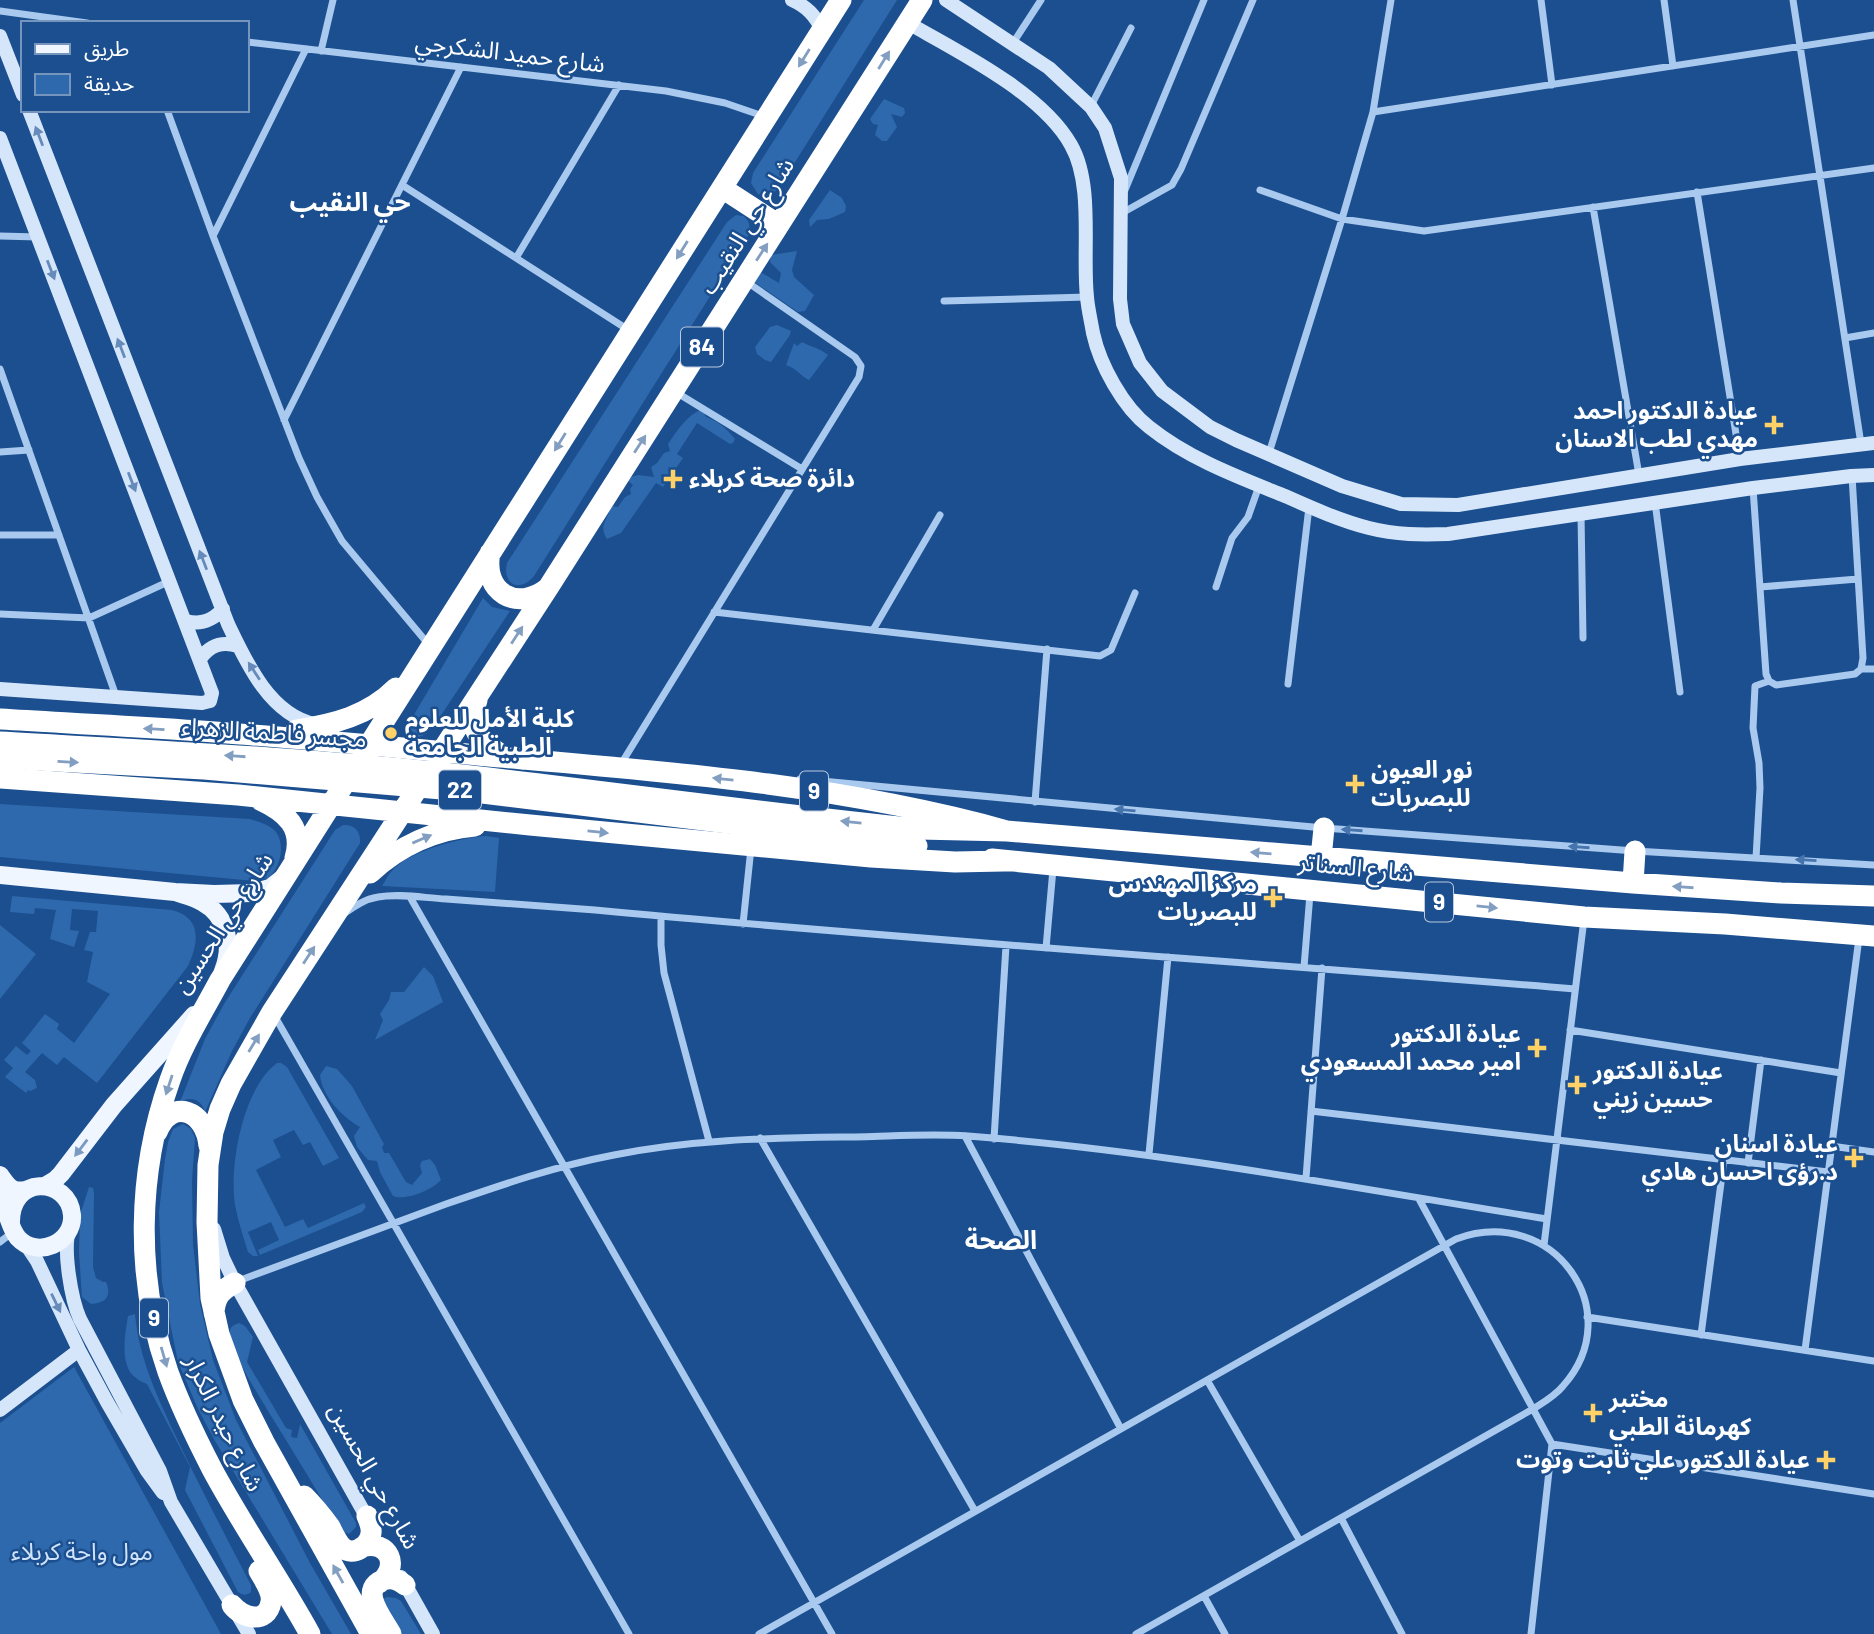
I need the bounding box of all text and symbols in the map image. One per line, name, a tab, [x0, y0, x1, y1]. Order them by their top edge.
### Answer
legend	[21, 21, 248, 112]
street label: شارع حميد الشكرجي	[413, 25, 607, 83]
text: طريق	[84, 35, 129, 62]
one-way arrow	[798, 48, 811, 67]
one-way arrow	[878, 50, 891, 69]
text: حديقة	[84, 70, 134, 95]
one-way arrow	[33, 125, 44, 146]
street label: شارع حي النقيب	[692, 152, 804, 302]
district label: حي النقيب	[289, 185, 411, 223]
one-way arrow	[676, 240, 689, 259]
one-way arrow	[755, 242, 768, 261]
one-way arrow	[45, 260, 56, 281]
road number: 84	[681, 328, 723, 366]
one-way arrow	[116, 337, 127, 358]
place label: عيادة الدكتور احمد مهدي لطب الاسنان	[1555, 395, 1758, 459]
marker: عيادة الدكتور احمد مهدي لطب الاسنان	[1764, 415, 1784, 435]
one-way arrow	[554, 432, 567, 451]
one-way arrow	[633, 434, 646, 453]
place label: دائرة صحة كربلاء	[689, 463, 855, 493]
marker: دائرة صحة كربلاء	[663, 469, 683, 489]
one-way arrow	[127, 472, 138, 493]
one-way arrow	[198, 549, 209, 570]
one-way arrow	[511, 625, 524, 645]
one-way arrow	[247, 661, 260, 681]
place label: كلية الأمل للعلوم الطبية الجامعة	[405, 703, 575, 761]
street label: مجسر فاطمة الزهراء	[180, 711, 368, 753]
one-way arrow	[143, 723, 165, 734]
marker: كلية الأمل للعلوم الطبية الجامعة	[383, 725, 399, 741]
one-way arrow	[224, 750, 246, 761]
place label: نور العيون للبصريات	[1371, 754, 1473, 812]
one-way arrow	[57, 756, 79, 767]
road number: 22	[439, 770, 481, 810]
road number: 9	[800, 772, 828, 810]
one-way arrow	[712, 773, 734, 784]
marker: نور العيون للبصريات	[1345, 774, 1365, 794]
one-way arrow	[1114, 804, 1136, 815]
one-way arrow	[840, 817, 862, 828]
one-way arrow	[1341, 824, 1363, 835]
one-way arrow	[587, 826, 609, 837]
one-way arrow	[412, 834, 433, 845]
one-way arrow	[1568, 841, 1590, 852]
street label: شارع حي الحسين	[165, 846, 283, 1001]
street label: شارع السناتر	[1296, 846, 1415, 891]
one-way arrow	[1250, 847, 1272, 858]
one-way arrow	[1795, 854, 1817, 865]
place label: مركز المهندس للبصريات	[1109, 868, 1257, 926]
one-way arrow	[1672, 881, 1694, 892]
road number: 9	[1425, 882, 1453, 922]
marker: مركز المهندس للبصريات	[1263, 888, 1283, 908]
one-way arrow	[1476, 902, 1498, 913]
one-way arrow	[303, 946, 316, 965]
place label: عيادة الدكتور امير محمد المسعودي	[1301, 1018, 1521, 1082]
one-way arrow	[247, 1033, 260, 1052]
marker: عيادة الدكتور امير محمد المسعودي	[1527, 1038, 1547, 1058]
place label: عيادة الدكتور حسين زيني	[1592, 1055, 1723, 1119]
one-way arrow	[163, 1075, 174, 1096]
marker: عيادة الدكتور حسين زيني	[1567, 1075, 1587, 1095]
place label: عيادة اسنان د.رؤى احسان هادي	[1641, 1128, 1838, 1192]
one-way arrow	[75, 1139, 89, 1157]
marker: عيادة اسنان د.رؤى احسان هادي	[1844, 1148, 1864, 1168]
district label: الصحة	[965, 1223, 1037, 1254]
one-way arrow	[50, 1293, 62, 1313]
road number: 9	[140, 1298, 168, 1338]
one-way arrow	[159, 1347, 169, 1368]
street label: شارع حيدر الكرار	[176, 1348, 271, 1497]
place label: مختبر كهرمانة الطبي	[1608, 1383, 1752, 1447]
street label: شارع حي الحسين	[318, 1397, 427, 1556]
marker: مختبر كهرمانة الطبي	[1583, 1403, 1603, 1423]
place label: عيادة الدكتور علي ثابت وتوت	[1516, 1444, 1810, 1480]
marker: عيادة الدكتور علي ثابت وتوت	[1816, 1450, 1836, 1470]
park label: مول واحة كربلاء	[11, 1536, 153, 1566]
one-way arrow	[332, 1565, 344, 1584]

